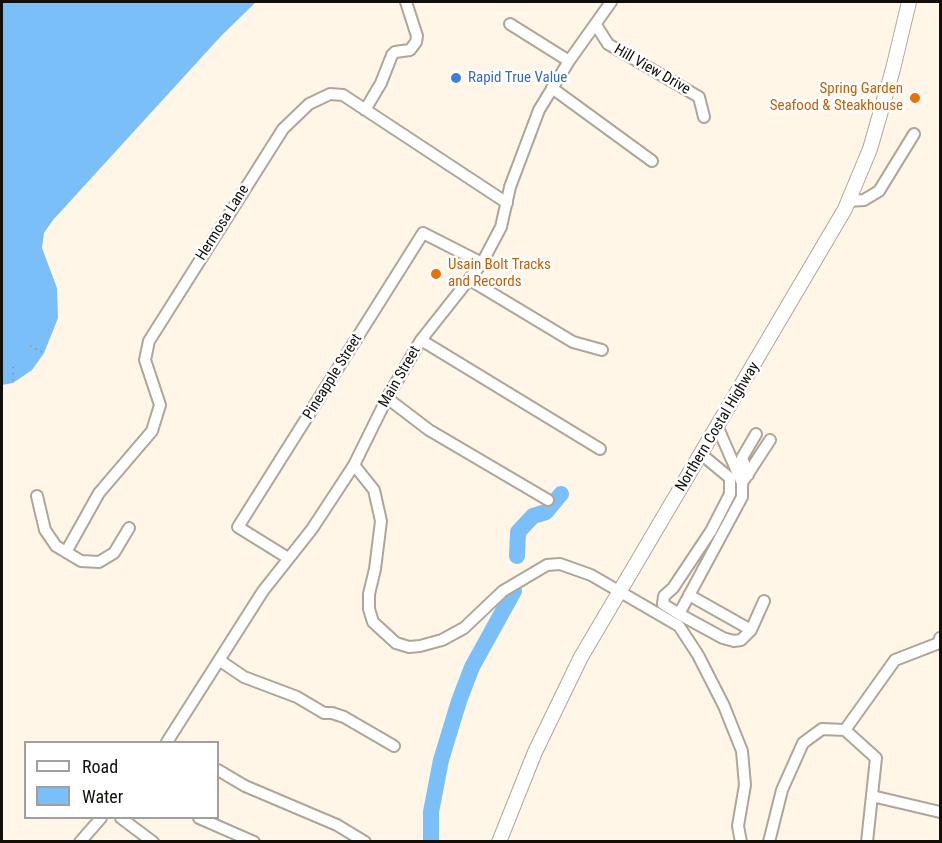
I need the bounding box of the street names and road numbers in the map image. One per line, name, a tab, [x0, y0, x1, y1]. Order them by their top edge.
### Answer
street label: Hill View Drive	[611, 41, 693, 99]
street label: Hermosa Lane	[193, 182, 253, 264]
street label: Pineapple Street	[300, 331, 366, 423]
street label: Main Street	[375, 343, 425, 411]
street label: Northern Costal Highway	[672, 359, 764, 495]

